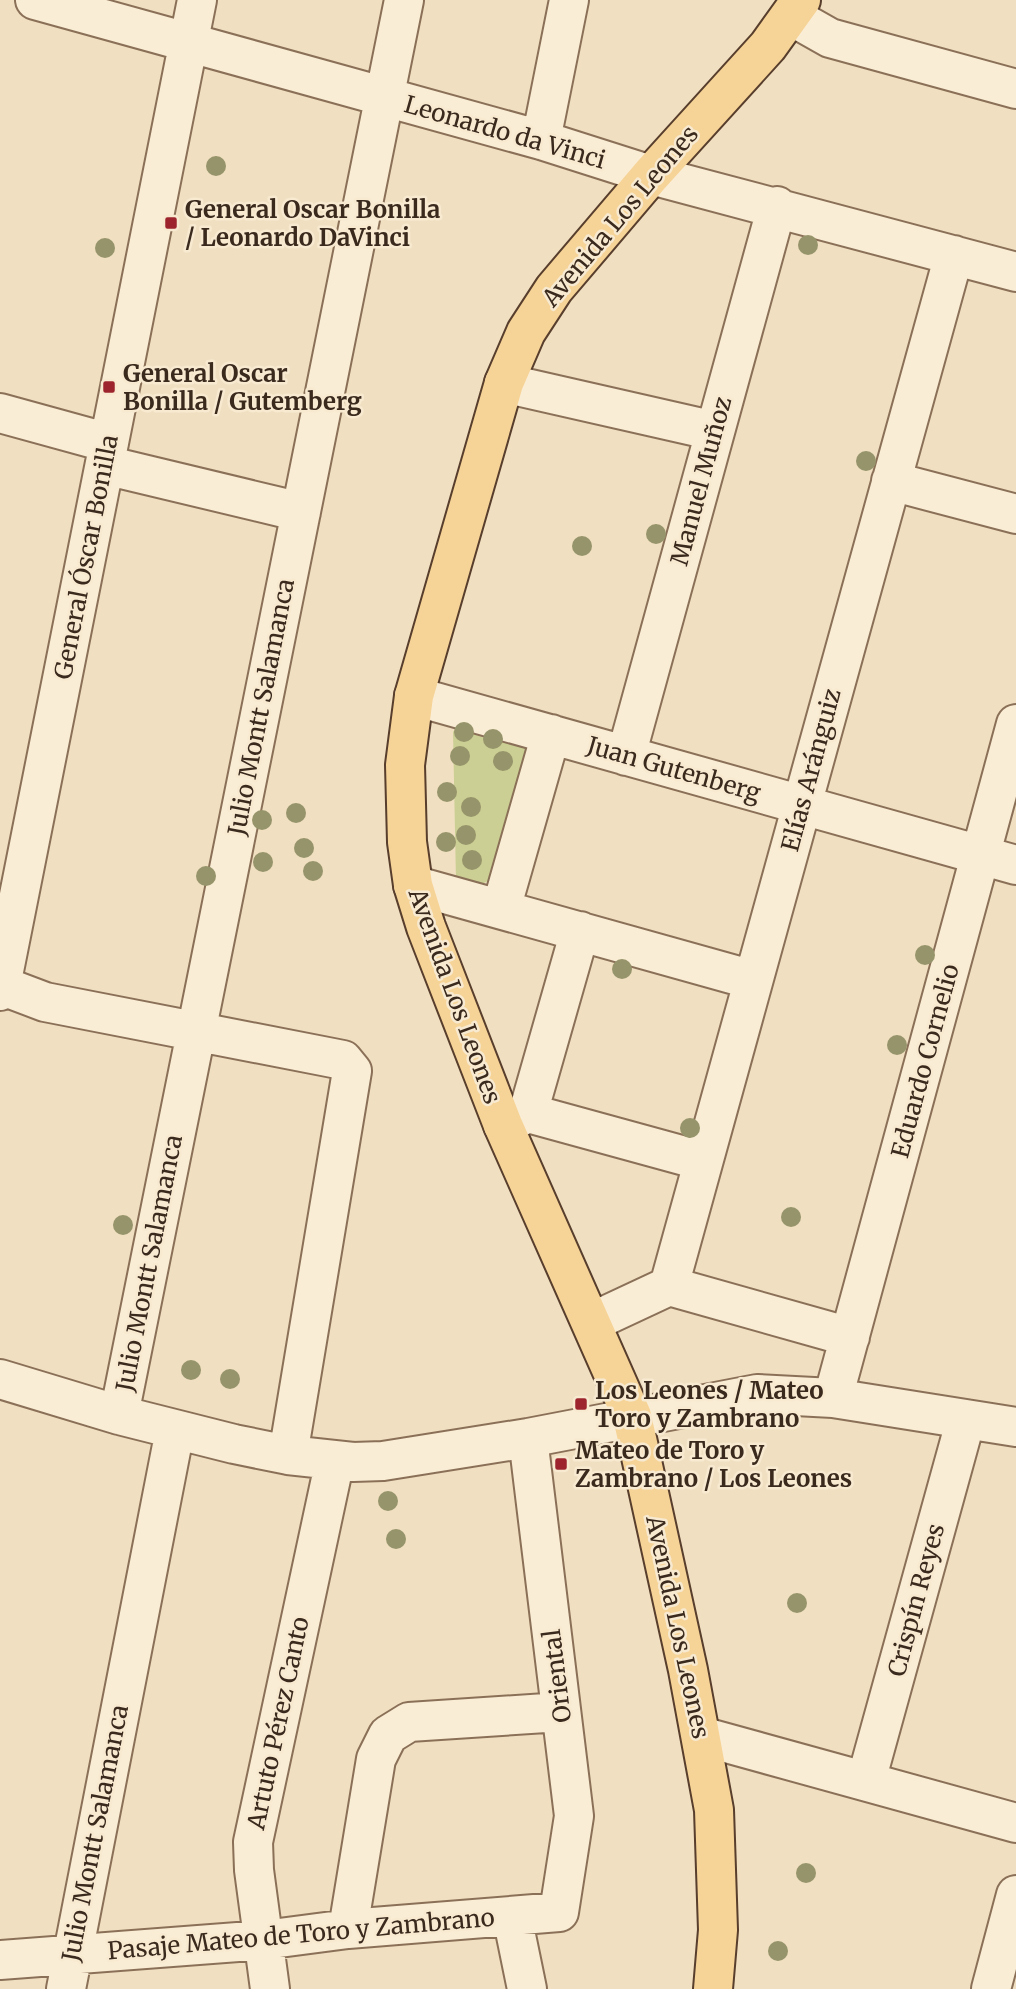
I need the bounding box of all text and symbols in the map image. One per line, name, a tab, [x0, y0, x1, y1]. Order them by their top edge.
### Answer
street label: Leonardo da Vinci	[401, 88, 609, 176]
street label: Avenida Los Leones	[534, 119, 705, 314]
place label: General Oscar Bonilla / Leonardo DaVinci	[185, 194, 441, 253]
marker: General Oscar Bonilla / Leonardo DaVinci	[163, 215, 179, 231]
place label: General Oscar Bonilla / Gutemberg	[123, 358, 362, 417]
marker: General Oscar Bonilla / Gutemberg	[101, 379, 117, 395]
street label: Manuel Muñoz	[664, 393, 738, 569]
street label: General Óscar Bonilla	[47, 432, 125, 682]
street label: Julio Montt Salamanca	[221, 576, 301, 839]
street label: Elías Aránguiz	[774, 685, 848, 855]
street label: Juan Gutenberg	[583, 729, 765, 809]
street label: Avenida Los Leones	[401, 883, 508, 1108]
street label: Eduardo Cornelio	[884, 961, 966, 1161]
street label: Julio Montt Salamanca	[109, 1132, 189, 1395]
place label: Los Leones / Mateo Toro y Zambrano	[595, 1375, 824, 1434]
marker: Los Leones / Mateo Toro y Zambrano	[573, 1396, 589, 1412]
place label: Mateo de Toro y Zambrano / Los Leones	[575, 1435, 852, 1494]
marker: Mateo de Toro y Zambrano / Los Leones	[553, 1456, 569, 1472]
street label: Avenida Los Leones	[639, 1512, 717, 1741]
street label: Crispín Reyes	[881, 1520, 951, 1680]
street label: Artuto Pérez Canto	[240, 1614, 316, 1833]
street label: Oriental	[536, 1627, 578, 1725]
street label: Julio Montt Salamanca	[55, 1702, 135, 1965]
street label: Pasaje Mateo de Toro y Zambrano	[106, 1902, 496, 1966]

